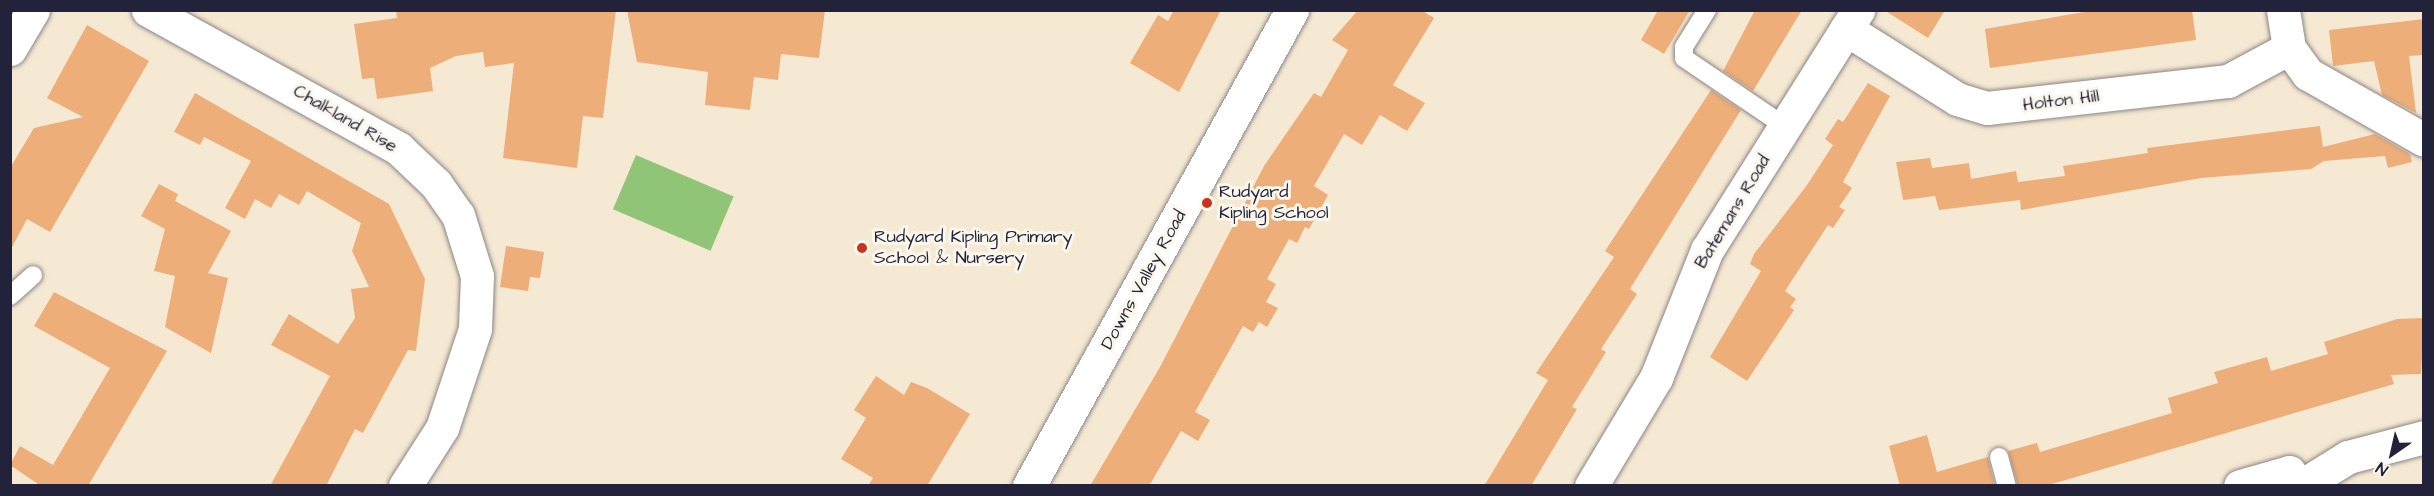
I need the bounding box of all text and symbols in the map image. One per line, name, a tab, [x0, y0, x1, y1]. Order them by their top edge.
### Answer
street label: Chalkland Rise	[289, 81, 401, 157]
street label: Holton Hill	[2022, 86, 2100, 116]
street label: Batemans Road	[1691, 151, 1775, 273]
place label: Rudyard Kipling School	[1219, 182, 1329, 224]
marker: Rudyard Kipling School	[1200, 196, 1214, 210]
street label: Downs Valley Road	[1097, 207, 1191, 353]
place label: Rudyard Kipling Primary School & Nursery	[874, 227, 1072, 270]
marker: Rudyard Kipling Primary School & Nursery	[855, 241, 869, 255]
north arrow	[2362, 424, 2422, 484]
text: N	[2372, 457, 2392, 481]

